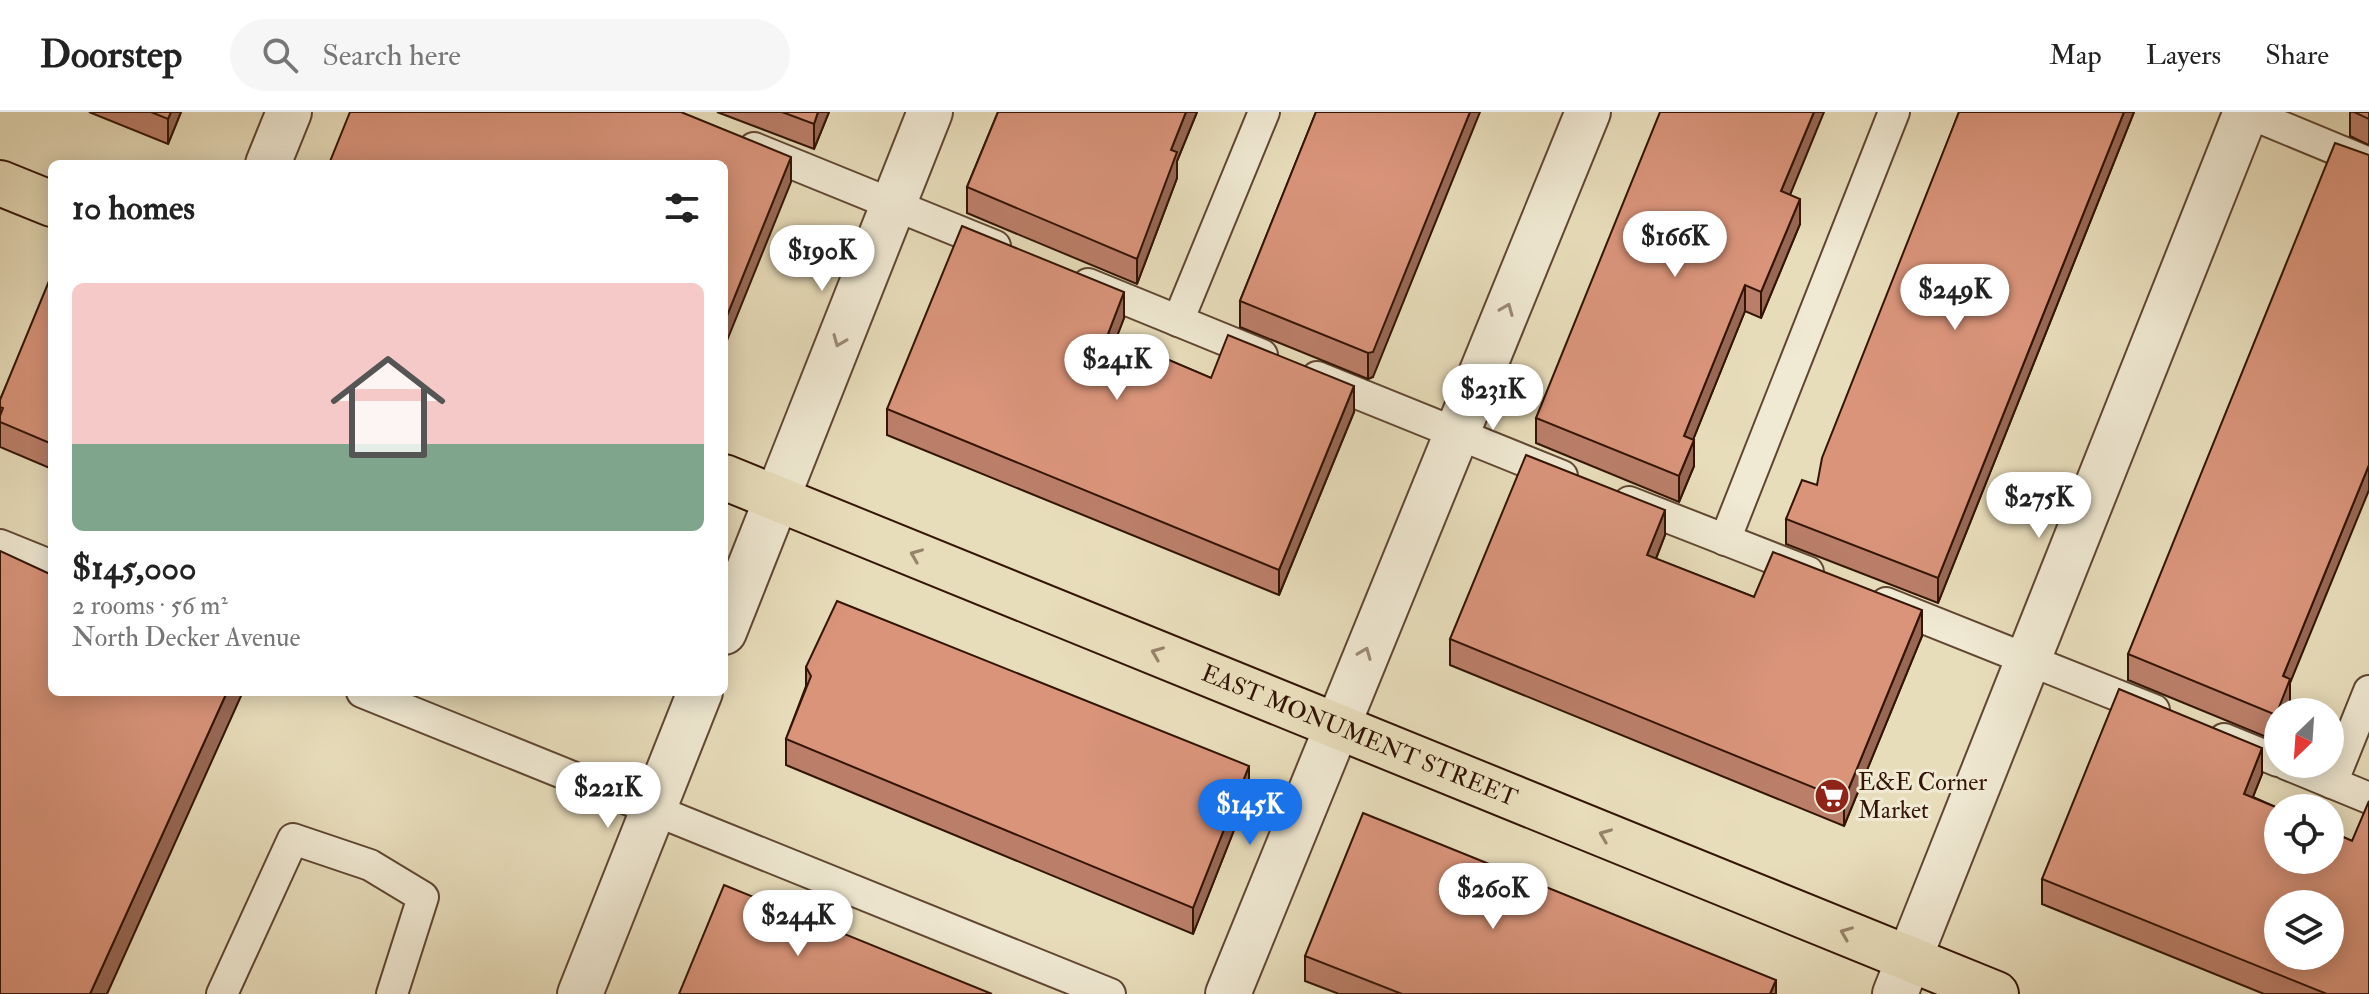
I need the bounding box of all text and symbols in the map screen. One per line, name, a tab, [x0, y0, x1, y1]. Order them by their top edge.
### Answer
search box	[230, 19, 790, 91]
text: Doorstep	[40, 31, 182, 79]
icon: search	[258, 33, 302, 77]
text: Search here	[322, 37, 461, 74]
text: Map	[2049, 38, 2102, 73]
text: Layers	[2146, 38, 2221, 73]
text: Share	[2265, 38, 2329, 73]
icon: filters	[660, 186, 704, 230]
text: 10 homes	[72, 187, 195, 230]
pin: $166K	[1619, 211, 1731, 279]
text: $166K	[1641, 221, 1709, 253]
pin: $190K	[766, 225, 878, 293]
text: $190K	[788, 235, 856, 267]
pin: $249K	[1899, 264, 2011, 332]
text: $249K	[1918, 274, 1992, 306]
one-way arrow	[1497, 303, 1514, 317]
one-way arrow	[833, 333, 849, 347]
pin: $241K	[1061, 334, 1173, 402]
icon: home	[316, 335, 460, 479]
text: $241K	[1082, 344, 1152, 376]
pin: $231K	[1437, 364, 1549, 432]
text: $231K	[1460, 374, 1526, 406]
pin: $275K	[1983, 472, 2095, 540]
text: $275K	[2004, 482, 2074, 514]
text: $145,000	[72, 547, 196, 590]
one-way arrow	[910, 548, 924, 565]
text: 2 rooms · 56 m²	[72, 590, 228, 622]
text: North Decker Avenue	[72, 622, 300, 654]
one-way arrow	[1151, 646, 1165, 662]
one-way arrow	[1356, 647, 1372, 661]
street label: EAST MONUMENT STREET	[1197, 657, 1522, 813]
north arrow	[2264, 698, 2344, 778]
map controls	[2264, 698, 2344, 970]
pin: $221K	[552, 762, 664, 830]
place label: E&E Corner Market	[1858, 767, 1987, 826]
text: $221K	[574, 772, 642, 804]
supermarket icon: E&E Corner Market	[1813, 777, 1851, 815]
pin: $145K	[1194, 779, 1306, 847]
text: $145K	[1216, 789, 1284, 821]
button: locate	[2264, 794, 2344, 874]
one-way arrow	[1599, 828, 1613, 845]
pin: $260K	[1437, 863, 1549, 931]
text: $260K	[1457, 873, 1529, 905]
pin: $244K	[742, 890, 854, 958]
button: layers	[2264, 890, 2344, 970]
text: $244K	[761, 900, 835, 932]
one-way arrow	[1840, 926, 1854, 943]

